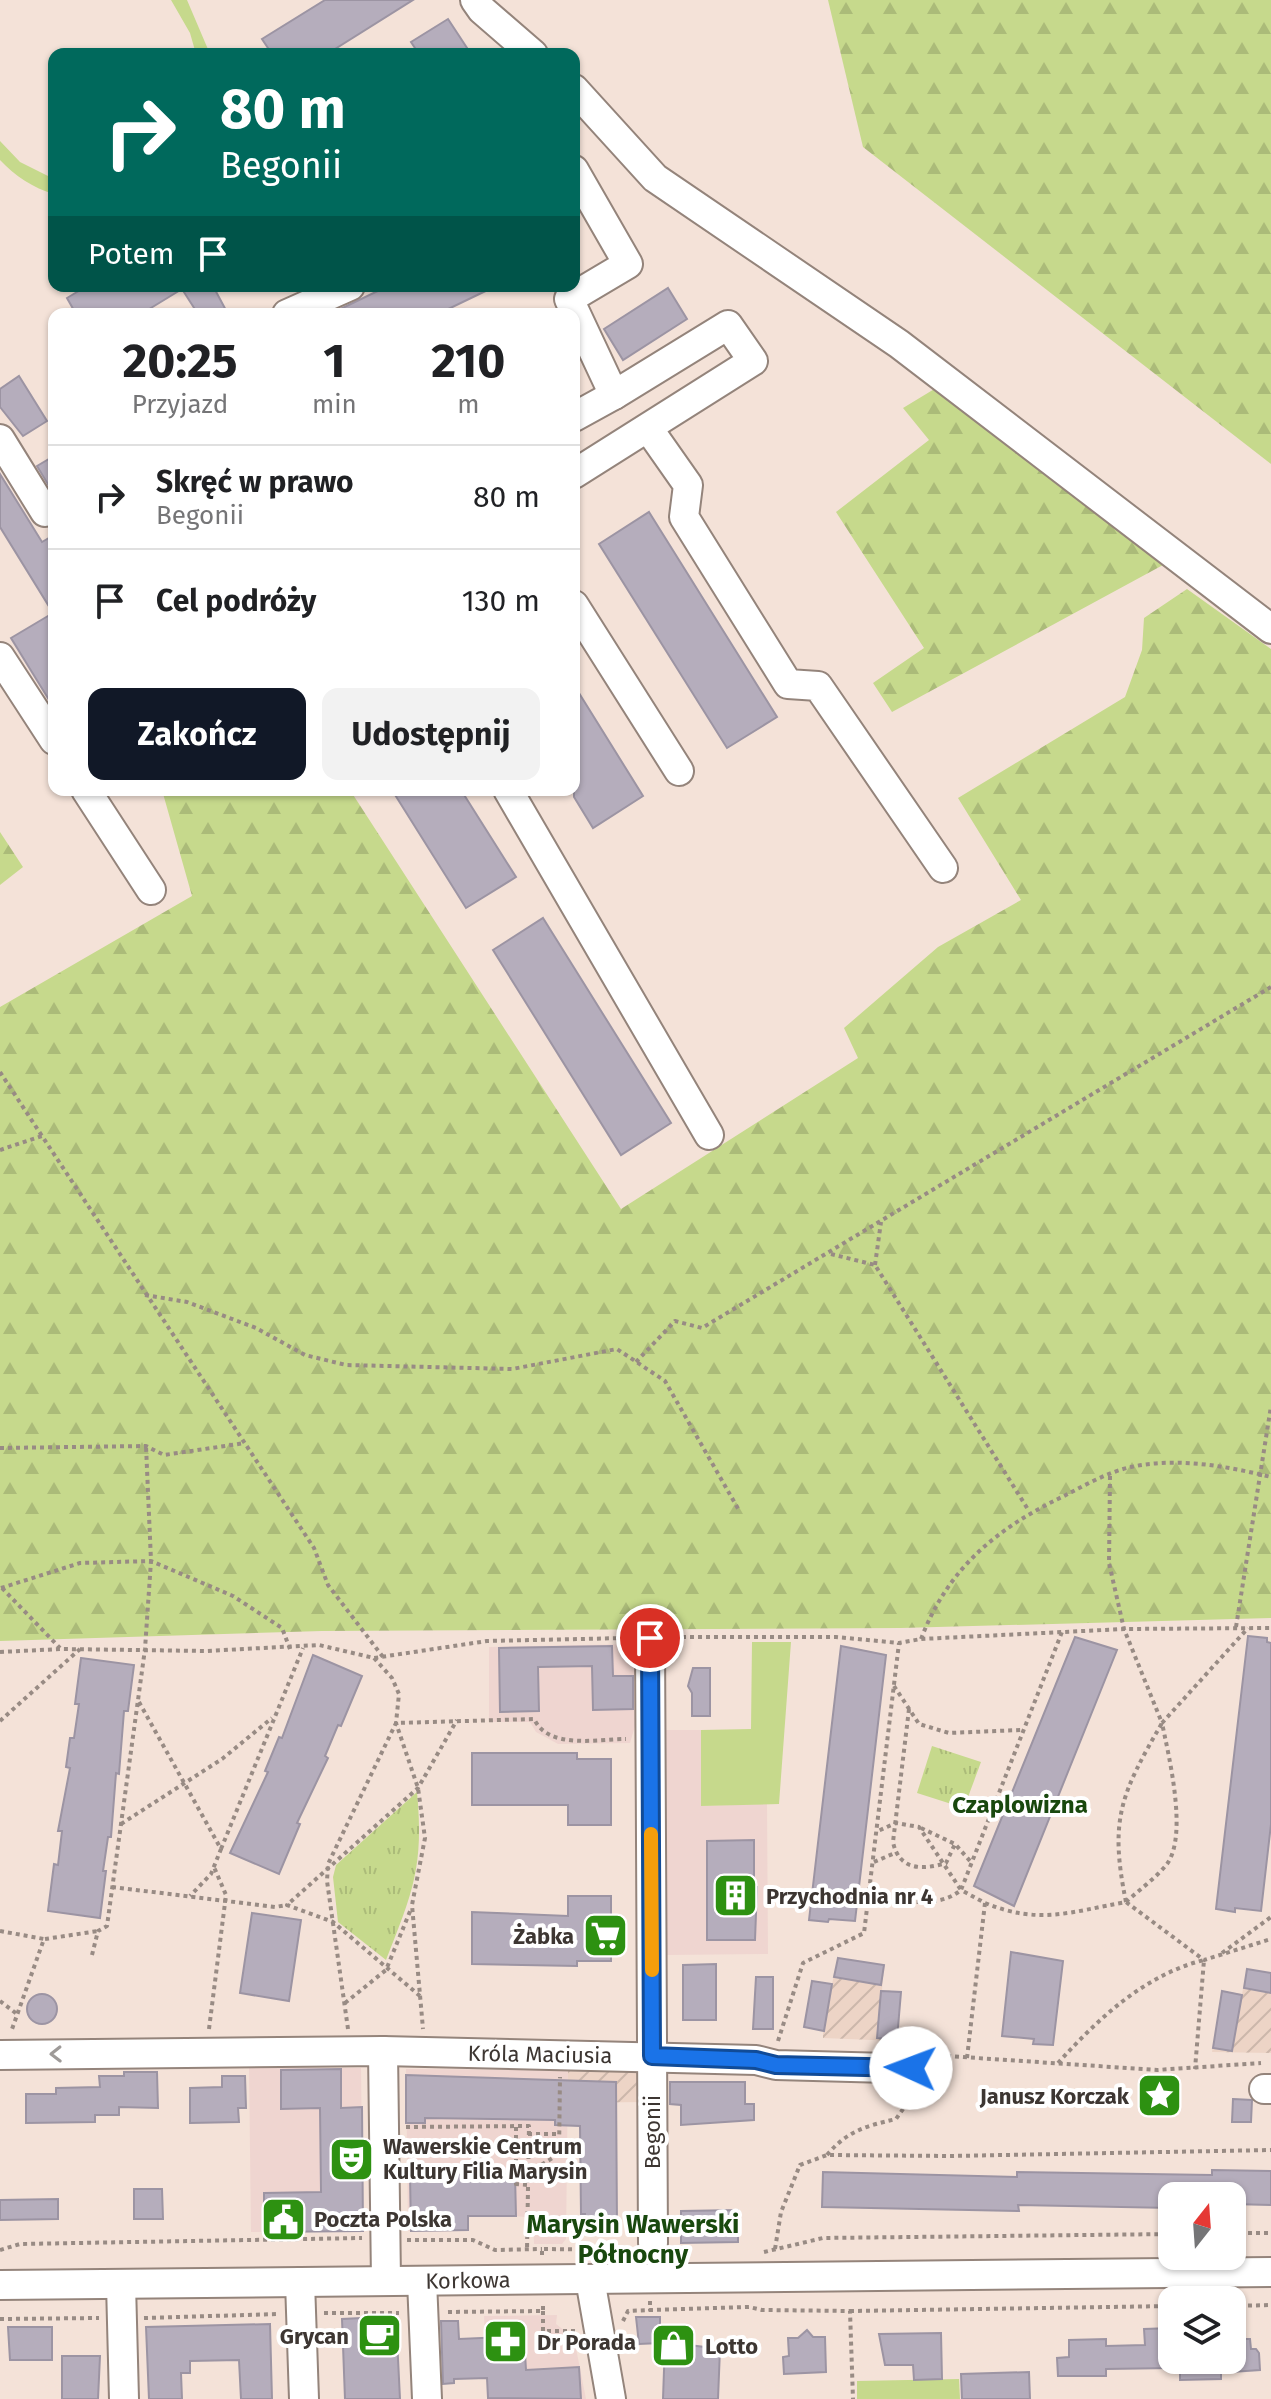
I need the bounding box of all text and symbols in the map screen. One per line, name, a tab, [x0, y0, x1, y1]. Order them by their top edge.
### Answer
text: 80 m	[220, 76, 346, 143]
icon: right	[88, 80, 192, 184]
text: Begonii	[220, 144, 342, 188]
icon: arrive	[191, 232, 235, 276]
text: Potem	[88, 236, 175, 272]
text: 20:25	[123, 332, 237, 390]
text: 1	[323, 332, 346, 390]
text: 210	[431, 332, 505, 390]
text: Przyjazd	[132, 389, 228, 420]
text: min	[312, 389, 357, 420]
text: m	[457, 389, 480, 420]
text: Skręć w prawo	[156, 464, 354, 500]
icon: right	[88, 475, 132, 519]
text: 80 m	[473, 479, 540, 515]
text: Begonii	[156, 500, 244, 531]
icon: arrive	[88, 579, 132, 623]
text: Cel podróży	[156, 583, 316, 619]
text: 130 m	[462, 583, 540, 619]
button: Zakończ	[88, 688, 306, 780]
button: Udostępnij	[322, 688, 540, 780]
pin	[616, 1604, 684, 1672]
icon: arrive	[628, 1616, 672, 1660]
district label: Czaplowizna	[952, 1791, 1088, 1819]
building icon: Przychodnia nr 4	[711, 1872, 759, 1920]
place label: Przychodnia nr 4	[766, 1883, 933, 1910]
supermarket icon: Żabka	[581, 1912, 629, 1960]
place label: Żabka	[513, 1923, 574, 1950]
position arrow	[869, 2026, 953, 2110]
street label: Króla Maciusia	[467, 2040, 613, 2069]
one-way arrow	[49, 2045, 62, 2063]
place icon: Janusz Korczak	[1136, 2072, 1184, 2120]
place label: Janusz Korczak	[979, 2083, 1130, 2110]
street label: Begonii	[639, 2095, 666, 2169]
place label: Wawerskie Centrum Kultury Filia Marysin	[383, 2133, 587, 2185]
theatre icon: Wawerskie Centrum Kultury Filia Marysin	[328, 2135, 376, 2183]
north arrow	[1158, 2182, 1246, 2270]
map controls	[1158, 2182, 1246, 2374]
public building icon: Poczta Polska	[259, 2195, 307, 2243]
place label: Poczta Polska	[314, 2206, 452, 2233]
district label: Marysin Wawerski Północny	[527, 2209, 739, 2270]
street label: Korkowa	[425, 2266, 511, 2295]
button: layers	[1158, 2286, 1246, 2374]
cafe icon: Grycan	[356, 2312, 404, 2360]
pharmacy icon: Dr Porada	[482, 2318, 530, 2366]
shop icon: Lotto	[650, 2322, 698, 2370]
place label: Grycan	[280, 2323, 349, 2350]
place label: Dr Porada	[537, 2329, 636, 2356]
place label: Lotto	[705, 2333, 758, 2360]

